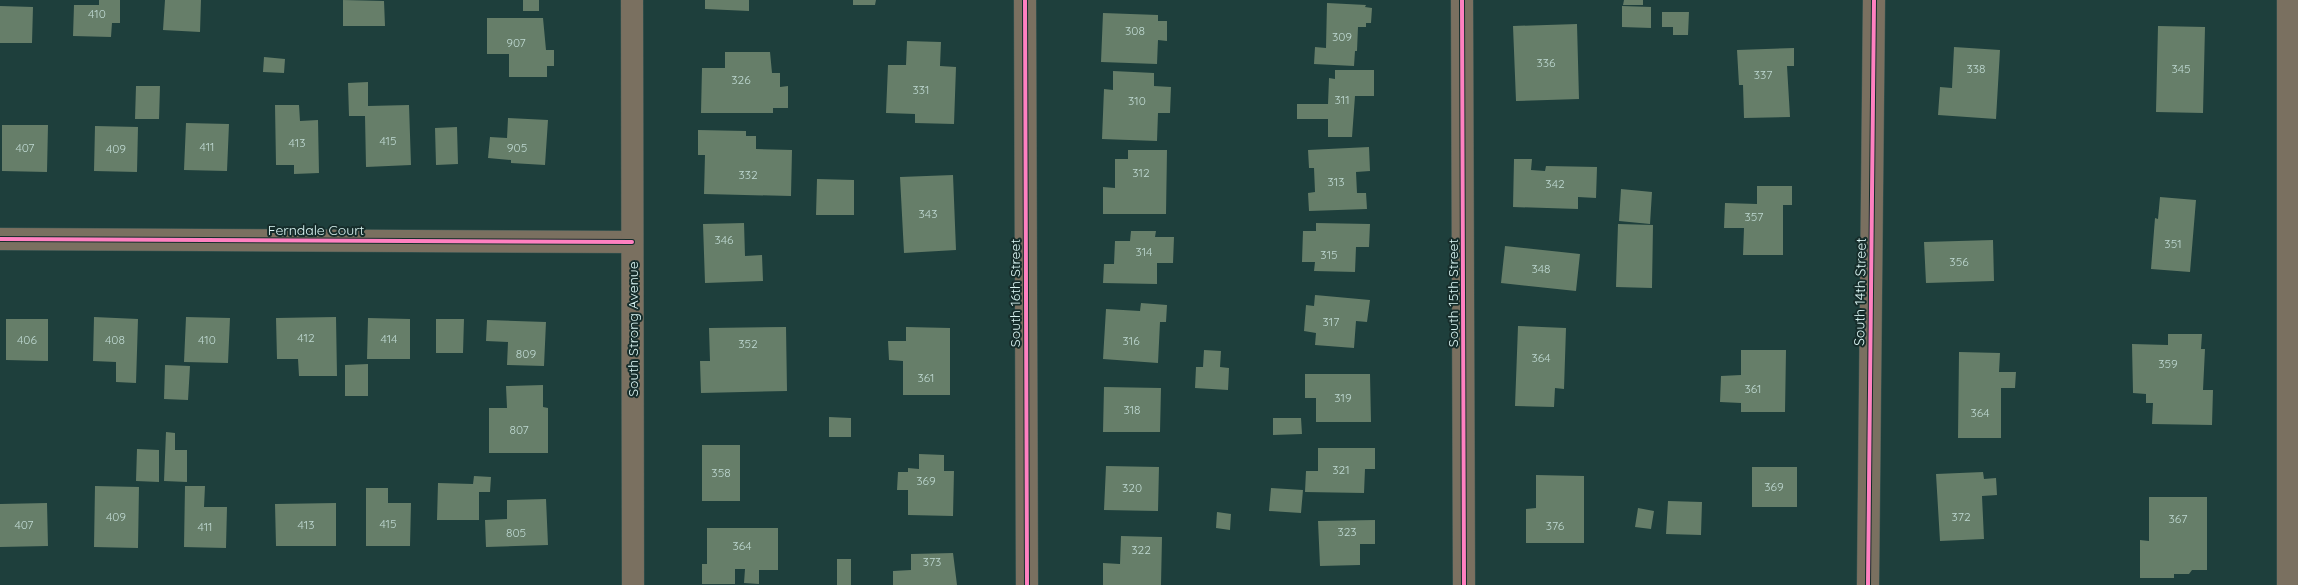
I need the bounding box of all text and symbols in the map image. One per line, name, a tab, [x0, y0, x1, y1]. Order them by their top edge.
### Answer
house number: 410	[88, 6, 106, 21]
house number: 308	[1125, 23, 1145, 38]
house number: 309	[1332, 29, 1352, 44]
house number: 907	[506, 35, 526, 50]
house number: 336	[1536, 55, 1556, 70]
house number: 338	[1966, 61, 1986, 76]
house number: 345	[2171, 61, 2191, 76]
house number: 337	[1754, 67, 1772, 82]
house number: 326	[731, 72, 751, 87]
house number: 331	[912, 82, 930, 97]
house number: 311	[1334, 92, 1350, 107]
house number: 310	[1128, 93, 1146, 108]
house number: 415	[379, 133, 397, 148]
house number: 413	[289, 135, 305, 150]
house number: 411	[199, 139, 215, 154]
house number: 407	[16, 140, 34, 155]
house number: 905	[507, 140, 527, 155]
house number: 409	[106, 141, 126, 156]
house number: 312	[1132, 165, 1150, 180]
house number: 332	[738, 167, 758, 182]
house number: 313	[1327, 174, 1345, 189]
house number: 342	[1545, 176, 1565, 191]
house number: 343	[919, 206, 937, 221]
house number: 357	[1745, 209, 1763, 224]
street label: Ferndale Court	[268, 221, 365, 239]
house number: 346	[714, 232, 734, 247]
house number: 351	[2164, 236, 2182, 251]
street label: South 14th Street	[1850, 238, 1870, 346]
street label: South 16th Street	[1006, 239, 1024, 347]
street label: South 15th Street	[1444, 239, 1462, 347]
house number: 314	[1136, 244, 1152, 259]
house number: 315	[1320, 247, 1338, 262]
house number: 356	[1949, 254, 1969, 269]
street label: South Strong Avenue	[624, 261, 642, 397]
house number: 348	[1531, 261, 1551, 276]
house number: 317	[1323, 314, 1339, 329]
house number: 412	[297, 330, 315, 345]
house number: 414	[381, 331, 397, 346]
house number: 406	[17, 332, 38, 347]
house number: 408	[105, 332, 125, 347]
house number: 410	[198, 332, 216, 347]
house number: 316	[1122, 333, 1140, 348]
house number: 352	[738, 336, 758, 351]
house number: 809	[516, 346, 536, 361]
house number: 364	[1531, 350, 1551, 365]
house number: 359	[2158, 356, 2178, 371]
house number: 361	[917, 370, 935, 385]
house number: 361	[1744, 381, 1762, 396]
house number: 319	[1334, 390, 1352, 405]
house number: 318	[1123, 402, 1141, 417]
house number: 364	[1970, 405, 1990, 420]
house number: 807	[509, 422, 529, 437]
house number: 321	[1332, 462, 1350, 477]
house number: 358	[711, 465, 731, 480]
house number: 369	[916, 473, 936, 488]
house number: 369	[1764, 479, 1784, 494]
house number: 320	[1122, 480, 1142, 495]
house number: 409	[106, 509, 126, 524]
house number: 372	[1951, 509, 1971, 524]
house number: 367	[2169, 511, 2187, 526]
house number: 415	[379, 516, 397, 531]
house number: 407	[15, 517, 33, 532]
house number: 413	[298, 517, 314, 532]
house number: 376	[1546, 518, 1565, 533]
house number: 411	[197, 519, 213, 534]
house number: 323	[1337, 524, 1357, 539]
house number: 805	[506, 525, 526, 540]
house number: 364	[732, 538, 752, 553]
house number: 322	[1131, 542, 1151, 557]
house number: 373	[923, 554, 941, 569]

